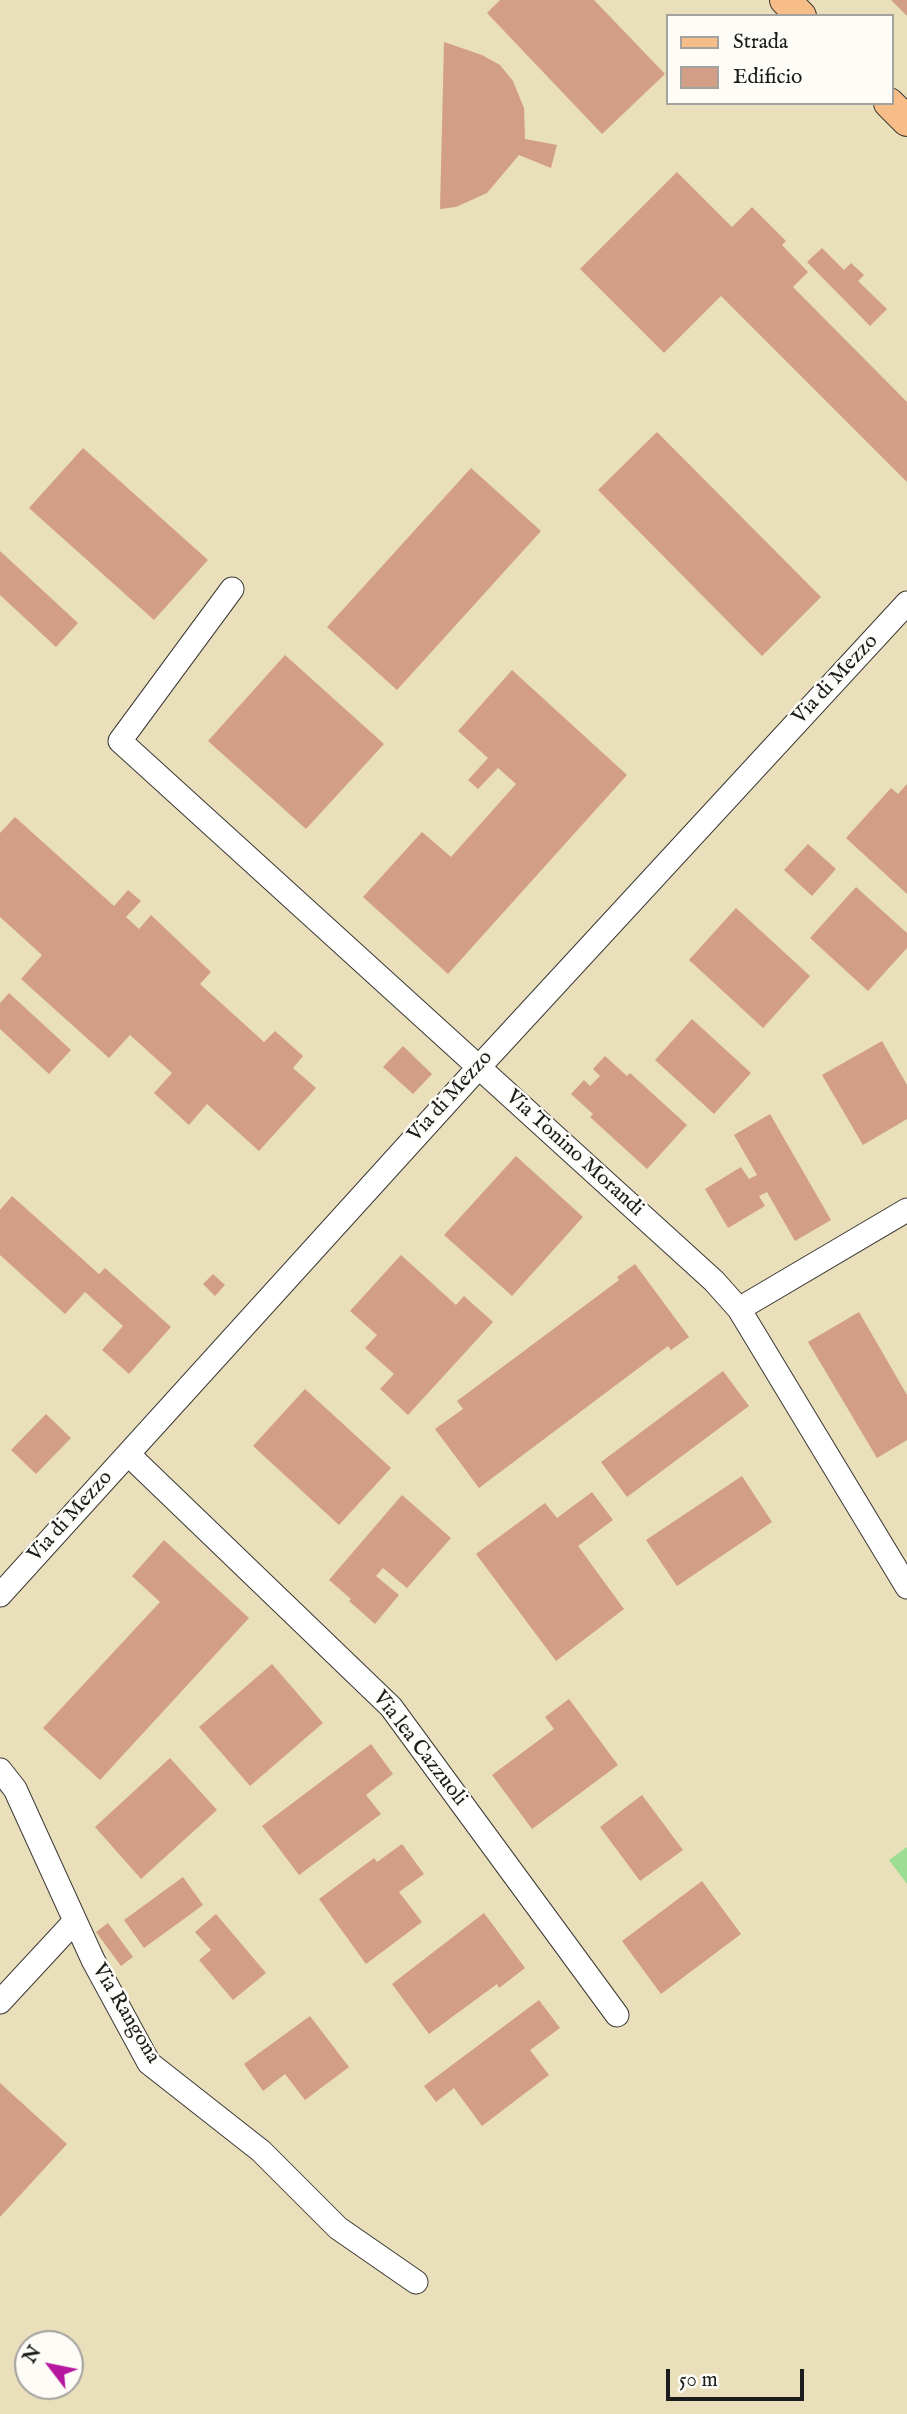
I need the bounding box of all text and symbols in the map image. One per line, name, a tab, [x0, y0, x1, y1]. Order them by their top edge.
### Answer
legend	[666, 14, 893, 105]
text: Strada	[733, 29, 788, 56]
text: Edificio	[733, 64, 802, 91]
street label: Via di Mezzo	[788, 630, 884, 730]
street label: Via di Mezzo	[403, 1046, 499, 1148]
street label: Via Tonino Morandi	[500, 1085, 648, 1223]
street label: Via di Mezzo	[23, 1466, 119, 1568]
street label: Via lea Cazzuoli	[366, 1687, 472, 1811]
street label: Via Rangona	[85, 1960, 165, 2068]
north arrow	[14, 2330, 84, 2400]
text: N	[18, 2342, 47, 2368]
scale bar	[669, 2354, 807, 2398]
text: 50 m	[679, 2367, 718, 2394]

